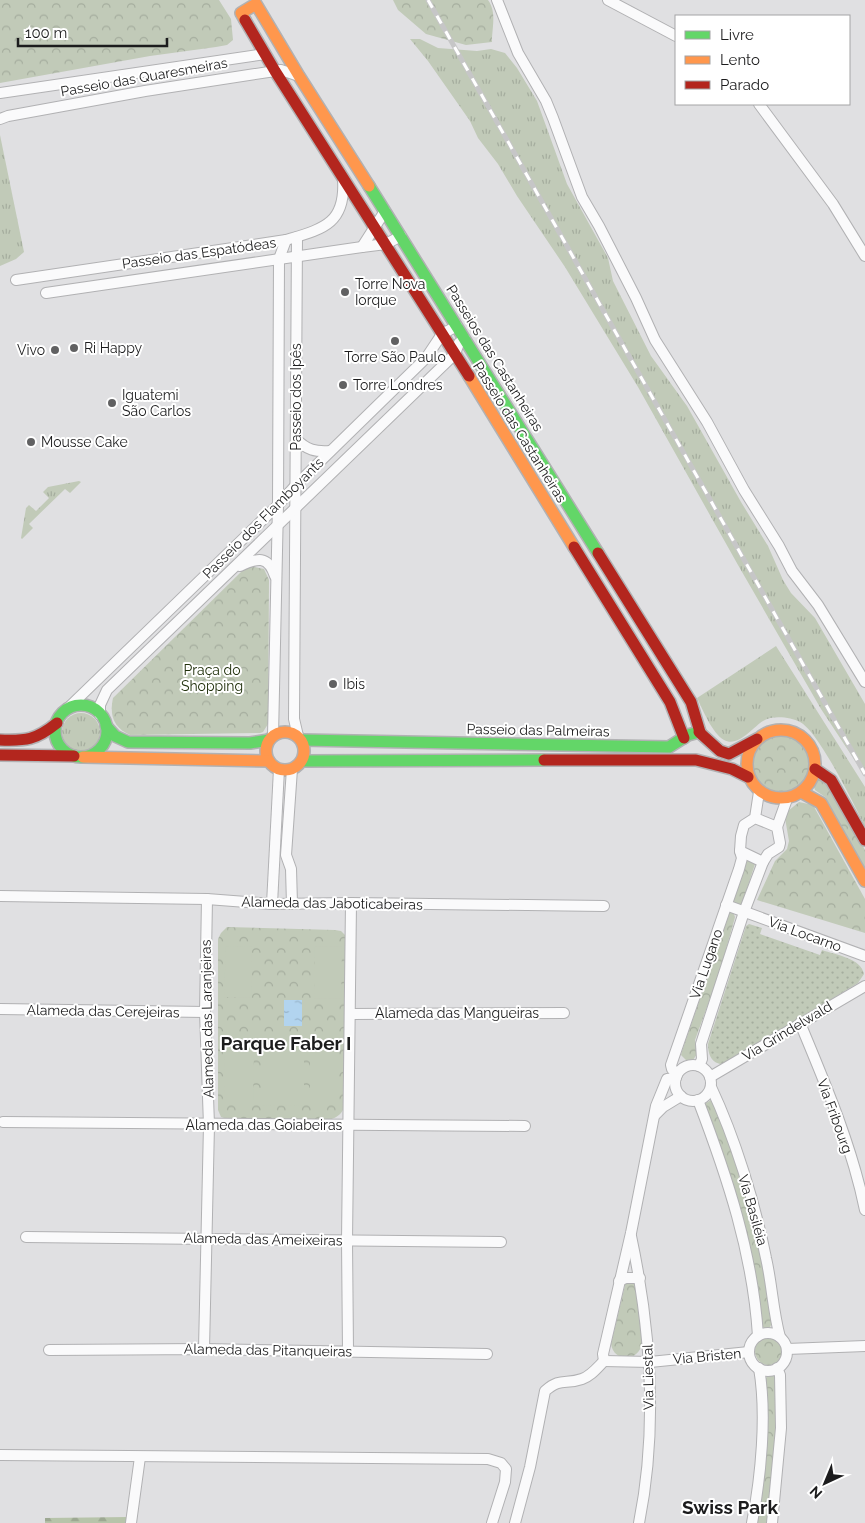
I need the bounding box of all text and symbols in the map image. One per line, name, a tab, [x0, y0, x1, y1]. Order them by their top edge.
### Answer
scale bar	[18, 15, 166, 47]
legend	[675, 15, 850, 105]
text: 100 m	[25, 24, 67, 42]
text: Livre	[720, 26, 754, 44]
text: Lento	[720, 51, 760, 69]
street label: Passeio das Quaresmeiras	[59, 54, 229, 100]
text: Parado	[720, 76, 769, 94]
street label: Passeio das Espatódeas	[121, 234, 277, 272]
place label: Torre Nova Iorque	[355, 276, 425, 308]
street label: Passeios das Castanheiras	[443, 282, 547, 434]
marker: Torre Nova Iorque	[339, 286, 351, 298]
marker: Torre São Paulo	[389, 335, 401, 347]
place label: Ri Happy	[84, 340, 143, 356]
place label: Vivo	[17, 342, 45, 358]
marker: Ri Happy	[68, 342, 80, 354]
street label: Passeio dos Ipês	[288, 343, 304, 451]
marker: Vivo	[49, 344, 61, 356]
place label: Torre São Paulo	[344, 349, 446, 365]
street label: Passeio das Castanheiras	[470, 359, 570, 505]
place label: Torre Londres	[353, 377, 443, 393]
marker: Torre Londres	[337, 379, 349, 391]
place label: Iguatemi São Carlos	[122, 387, 191, 419]
marker: Iguatemi São Carlos	[106, 397, 118, 409]
place label: Mousse Cake	[41, 434, 128, 450]
marker: Mousse Cake	[25, 436, 37, 448]
street label: Passeio dos Flamboyants	[199, 454, 327, 582]
park label: Praça do Shopping	[181, 662, 243, 694]
place label: Ibis	[343, 676, 365, 692]
marker: Ibis	[327, 678, 339, 690]
street label: Passeio das Palmeiras	[466, 721, 610, 739]
street label: Alameda das Jaboticabeiras	[241, 893, 423, 913]
street label: Via Locarno	[766, 913, 844, 955]
street label: Via Lugano	[687, 927, 725, 1001]
street label: Alameda das Laranjeiras	[198, 939, 216, 1098]
street label: Via Grindelwald	[739, 998, 835, 1064]
street label: Alameda das Cerejeiras	[26, 1002, 180, 1020]
street label: Alameda das Mangueiras	[375, 1005, 539, 1021]
district label: Parque Faber I	[221, 1032, 351, 1054]
street label: Via Fribourg	[814, 1077, 856, 1155]
street label: Alameda das Goiabeiras	[186, 1117, 343, 1133]
street label: Via Basiléia	[735, 1173, 771, 1247]
street label: Alameda das Ameixeiras	[183, 1230, 343, 1248]
street label: Alameda das Pitanqueiras	[184, 1341, 353, 1359]
street label: Via Liestal	[639, 1344, 657, 1410]
street label: Via Bristen	[672, 1345, 742, 1367]
north arrow	[800, 1458, 850, 1508]
text: N	[807, 1483, 825, 1502]
district label: Swiss Park	[682, 1496, 778, 1518]

